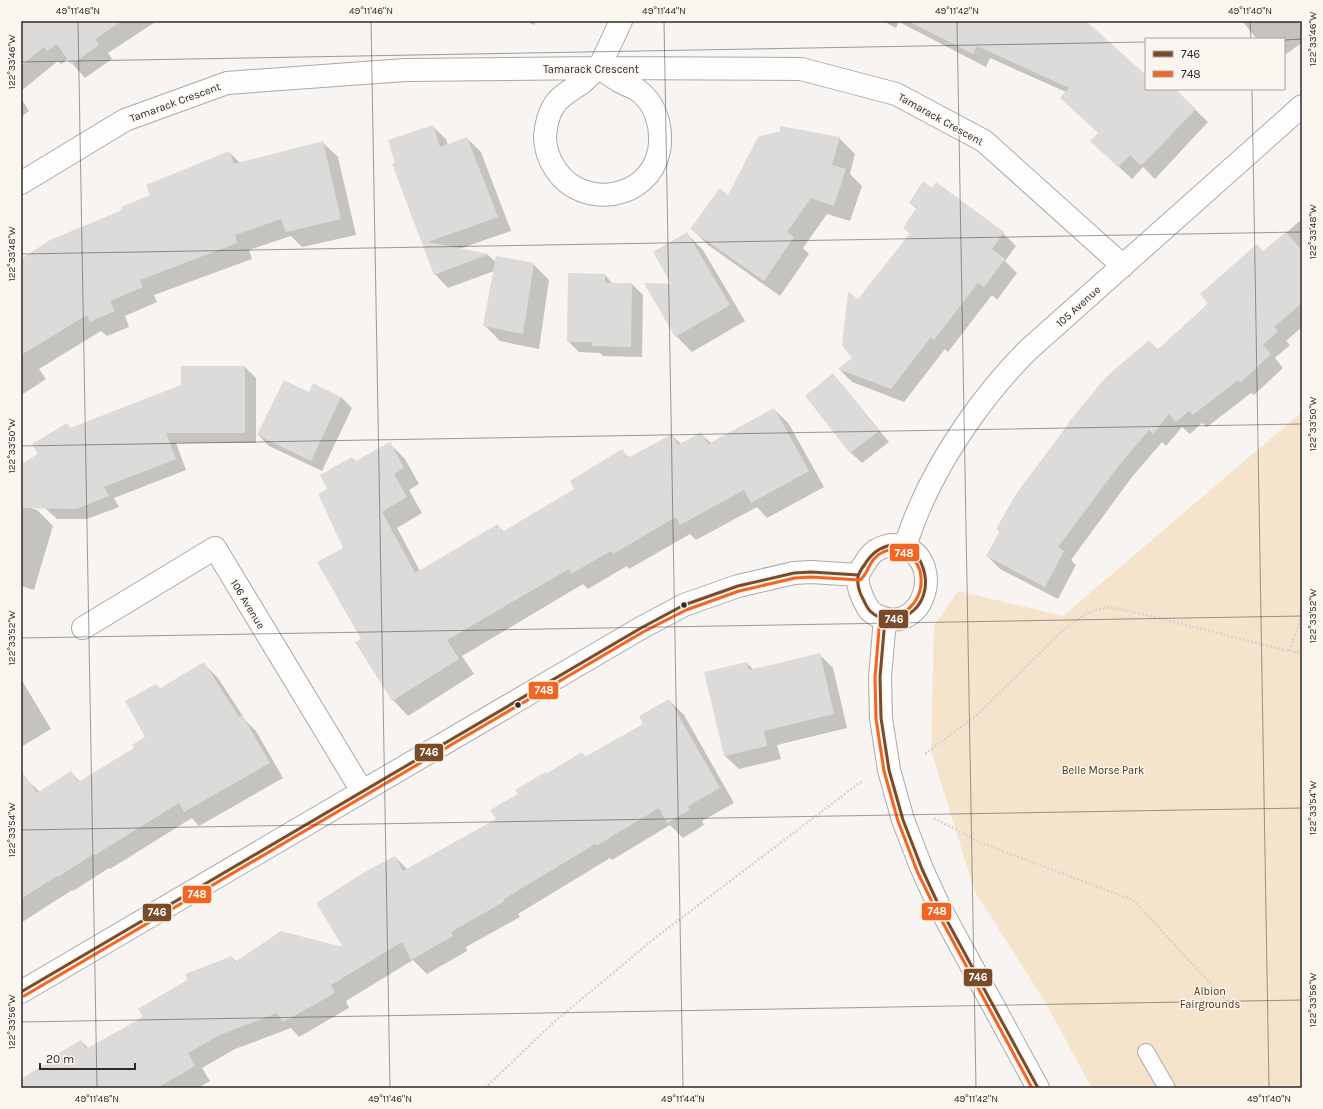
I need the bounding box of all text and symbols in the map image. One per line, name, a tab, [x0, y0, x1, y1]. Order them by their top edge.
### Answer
text: 49°11'48"N	[56, 5, 100, 17]
text: 49°11'46"N	[349, 5, 393, 17]
text: 49°11'44"N	[642, 5, 686, 17]
text: 49°11'42"N	[935, 5, 979, 17]
text: 49°11'40"N	[1228, 5, 1272, 17]
text: 122°33'46"W	[1307, 12, 1319, 66]
text: 122°33'46"W	[6, 35, 18, 89]
legend	[1145, 38, 1285, 90]
text: 746	[1181, 47, 1200, 61]
street label: Tamarack Crescent	[543, 63, 639, 76]
text: 748	[1181, 67, 1201, 81]
street label: Tamarack Crescent	[128, 80, 222, 125]
street label: Tamarack Crescent	[896, 91, 986, 148]
text: 122°33'48"W	[1307, 204, 1319, 260]
text: 122°33'48"W	[6, 226, 18, 282]
street label: 105 Avenue	[1053, 283, 1103, 330]
text: 122°33'50"W	[1307, 396, 1319, 452]
text: 122°33'50"W	[6, 418, 18, 474]
line badge: 748	[889, 543, 920, 562]
text: 748	[894, 547, 914, 560]
street label: 106 Avenue	[228, 577, 268, 632]
text: 122°33'52"W	[1307, 589, 1319, 643]
unlabelled marker	[679, 600, 689, 610]
line badge: 746	[878, 609, 909, 629]
text: 122°33'52"W	[6, 611, 18, 665]
text: 746	[885, 613, 904, 626]
line badge: 748	[528, 681, 559, 700]
text: 748	[534, 684, 554, 697]
unlabelled marker	[513, 700, 523, 710]
line badge: 746	[414, 743, 444, 762]
text: 746	[420, 746, 439, 759]
park label: Belle Morse Park	[1062, 764, 1144, 777]
text: 122°33'54"W	[1307, 781, 1319, 835]
text: 122°33'54"W	[6, 803, 18, 857]
line badge: 748	[182, 885, 212, 904]
text: 748	[187, 888, 207, 901]
line badge: 748	[921, 902, 952, 921]
line badge: 746	[142, 903, 172, 922]
text: 748	[927, 905, 947, 918]
text: 746	[148, 906, 167, 919]
line badge: 746	[963, 968, 993, 987]
text: 746	[969, 971, 988, 984]
text: 122°33'56"W	[1307, 973, 1319, 1027]
park label: Albion Fairgrounds	[1180, 985, 1240, 1011]
text: 122°33'56"W	[6, 995, 18, 1049]
scale bar	[40, 1045, 135, 1071]
text: 20 m	[46, 1052, 74, 1066]
text: 49°11'48"N	[75, 1093, 119, 1105]
text: 49°11'46"N	[368, 1093, 412, 1105]
text: 49°11'44"N	[661, 1093, 705, 1105]
text: 49°11'42"N	[954, 1093, 998, 1105]
text: 49°11'40"N	[1247, 1093, 1291, 1105]

